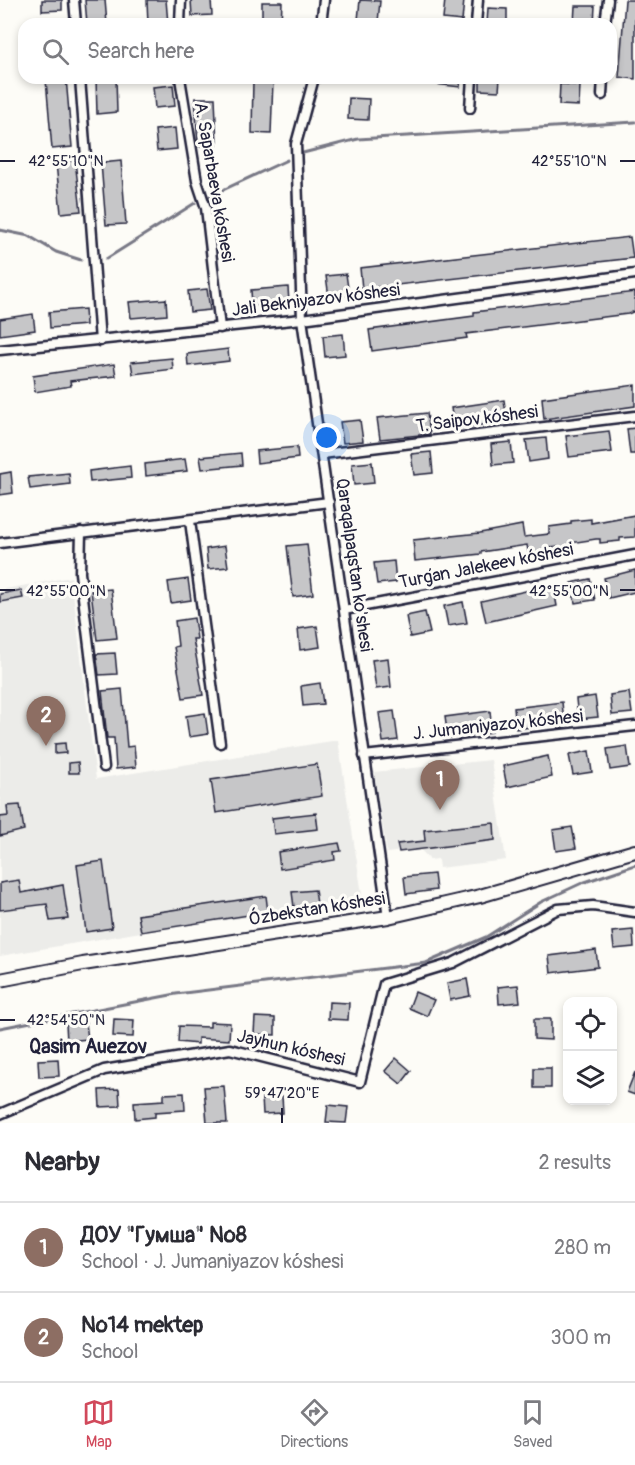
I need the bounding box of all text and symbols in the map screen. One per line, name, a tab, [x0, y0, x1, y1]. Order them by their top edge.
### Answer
search box	[18, 18, 617, 84]
icon: search	[39, 35, 72, 68]
text: Search here	[87, 37, 194, 65]
street label: A. Saparbaeva kóshesi	[189, 100, 239, 264]
text: 42°55'10"N	[28, 152, 104, 171]
text: 42°55'10"N	[531, 152, 607, 171]
street label: Jali Bekniyazov kóshesi	[231, 278, 401, 322]
street label: T. Saipov kóshesi	[415, 400, 539, 438]
your location	[312, 423, 341, 452]
street label: Qaraqalpaqstan ko'shesi	[330, 477, 378, 653]
street label: Turǵan Jalekeev kóshesi	[397, 538, 575, 594]
text: 42°55'00"N	[26, 582, 106, 601]
text: 42°55'00"N	[529, 582, 609, 601]
pin: 2	[26, 696, 66, 746]
street label: J. Jumaniyazov kóshesi	[412, 705, 584, 745]
pin: 1	[420, 760, 460, 810]
street label: Ózbekstan kóshesi	[247, 886, 387, 931]
map controls	[563, 997, 617, 1105]
button: locate	[563, 997, 617, 1051]
text: 42°54'50"N	[27, 1011, 105, 1030]
street label: Jayhun kóshesi	[235, 1024, 347, 1072]
district label: Qasim Auezov	[29, 1034, 147, 1059]
button: layers	[563, 1051, 617, 1105]
text: 59°47'20"E	[245, 1084, 319, 1103]
text: Nearby	[24, 1146, 100, 1178]
text: 2 results	[539, 1150, 611, 1175]
text: ДОУ "Гумша" №8	[81, 1221, 247, 1249]
text: 1	[40, 1235, 47, 1260]
text: 280 m	[554, 1235, 611, 1260]
text: School · J. Jumaniyazov kóshesi	[81, 1249, 344, 1274]
text: №14 mektep	[81, 1311, 203, 1339]
text: 2	[38, 1325, 49, 1350]
text: 300 m	[550, 1325, 611, 1350]
text: School	[81, 1339, 138, 1364]
tab: Map	[82, 1396, 115, 1452]
tab: Directions	[280, 1396, 348, 1452]
tab: Saved	[513, 1396, 553, 1452]

